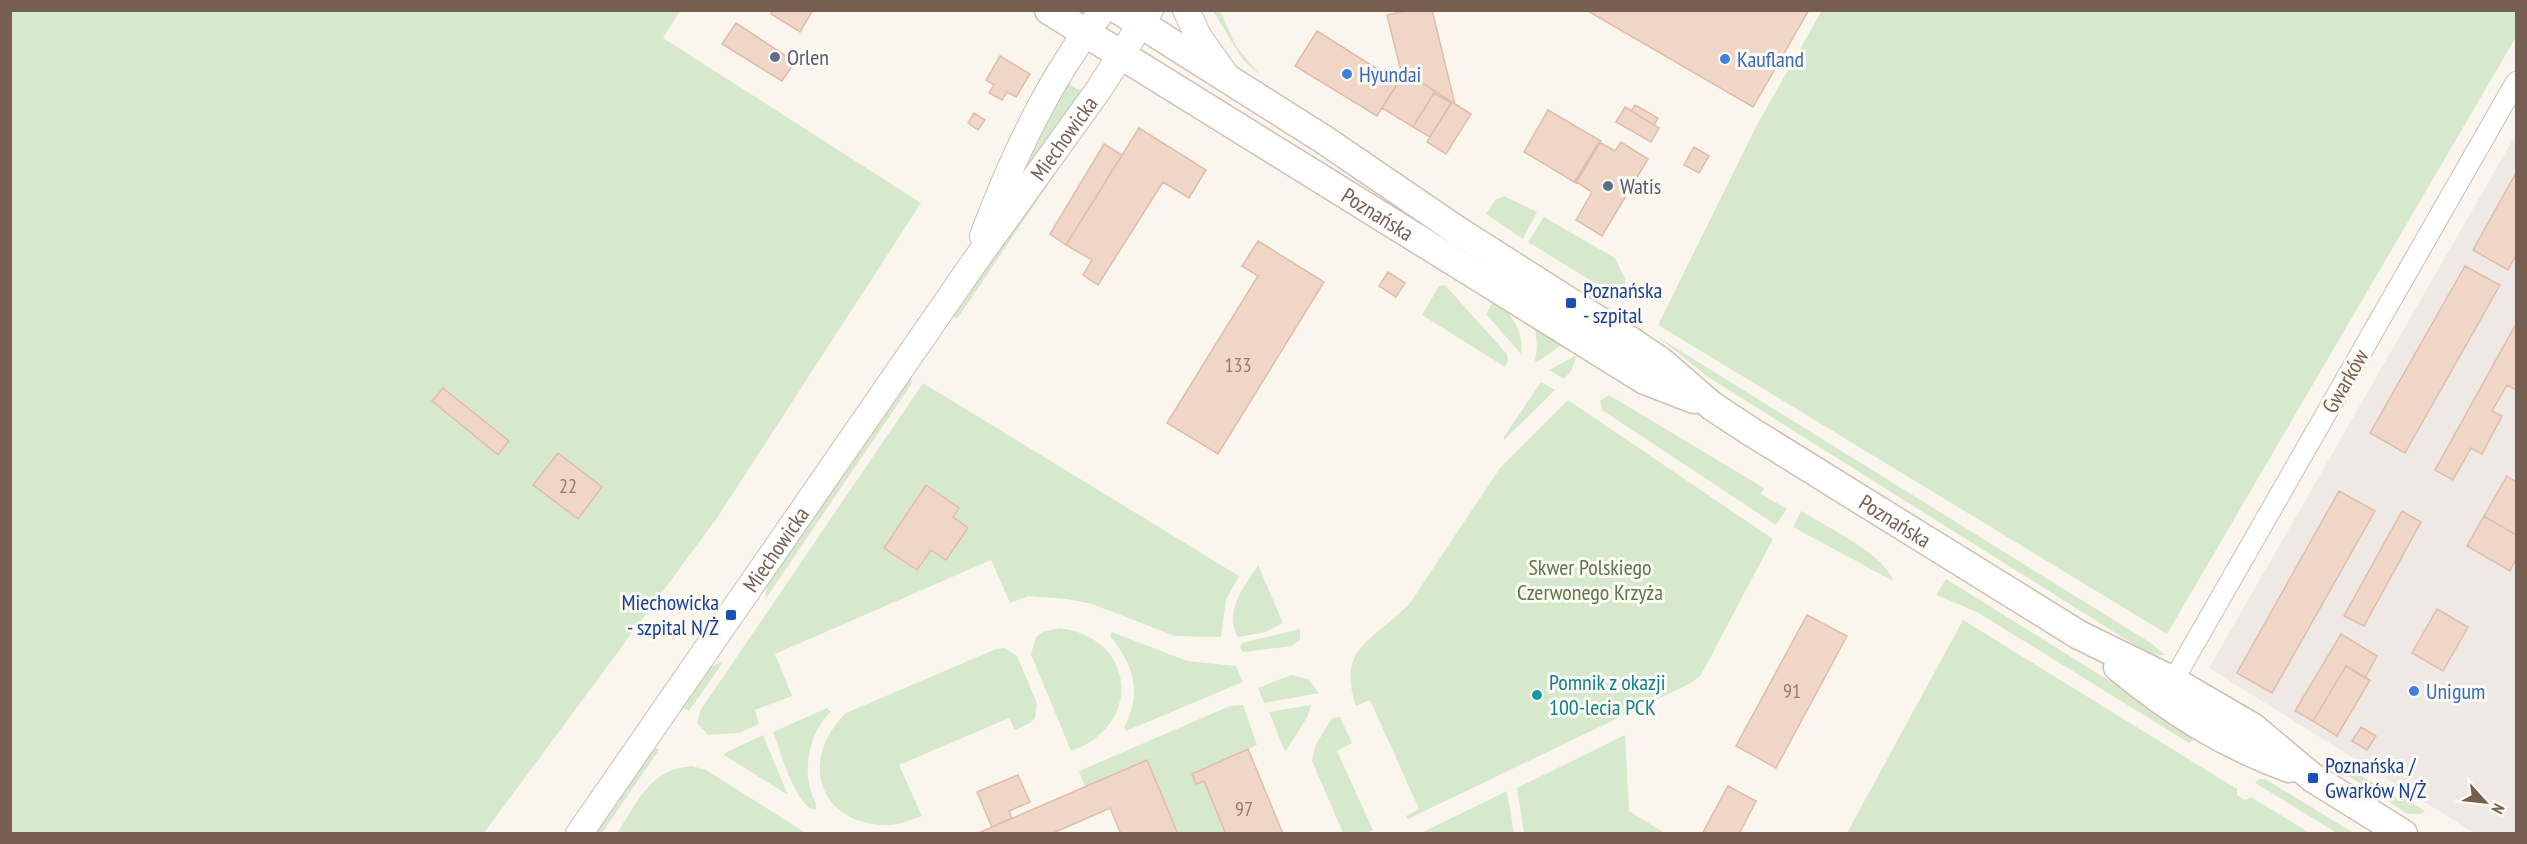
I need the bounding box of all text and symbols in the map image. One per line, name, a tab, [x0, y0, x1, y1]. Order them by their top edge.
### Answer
place label: Orlen	[787, 43, 829, 71]
place label: Kaufland	[1737, 45, 1804, 73]
marker: Orlen	[768, 50, 782, 64]
marker: Kaufland	[1718, 52, 1732, 66]
place label: Hyundai	[1359, 60, 1421, 88]
marker: Hyundai	[1340, 67, 1354, 81]
street label: Miechowicka	[1024, 90, 1104, 186]
place label: Watis	[1620, 172, 1661, 200]
marker: Watis	[1601, 179, 1615, 193]
street label: Poznańska	[1337, 181, 1419, 247]
place label: Poznańska - szpital	[1583, 276, 1662, 329]
marker: Poznańska - szpital	[1564, 296, 1578, 310]
street label: Gwarków	[2316, 344, 2374, 418]
house number: 133	[1225, 352, 1252, 378]
house number: 22	[559, 473, 577, 499]
street label: Poznańska	[1854, 488, 1936, 554]
street label: Miechowicka	[736, 501, 815, 597]
park label: Skwer Polskiego Czerwonego Krzyża	[1517, 553, 1663, 606]
place label: Miechowicka - szpital N/Ż	[622, 588, 719, 641]
marker: Miechowicka - szpital N/Ż	[724, 608, 738, 622]
place label: Pomnik z okazji 100-lecia PCK	[1549, 668, 1666, 721]
place label: Unigum	[2426, 677, 2485, 705]
house number: 91	[1783, 678, 1801, 704]
marker: Unigum	[2407, 684, 2421, 698]
marker: Pomnik z okazji 100-lecia PCK	[1530, 688, 1544, 702]
place label: Poznańska / Gwarków N/Ż	[2325, 751, 2427, 804]
marker: Poznańska / Gwarków N/Ż	[2306, 771, 2320, 785]
north arrow	[2455, 772, 2515, 832]
house number: 97	[1235, 796, 1253, 822]
text: N	[2487, 800, 2509, 817]

